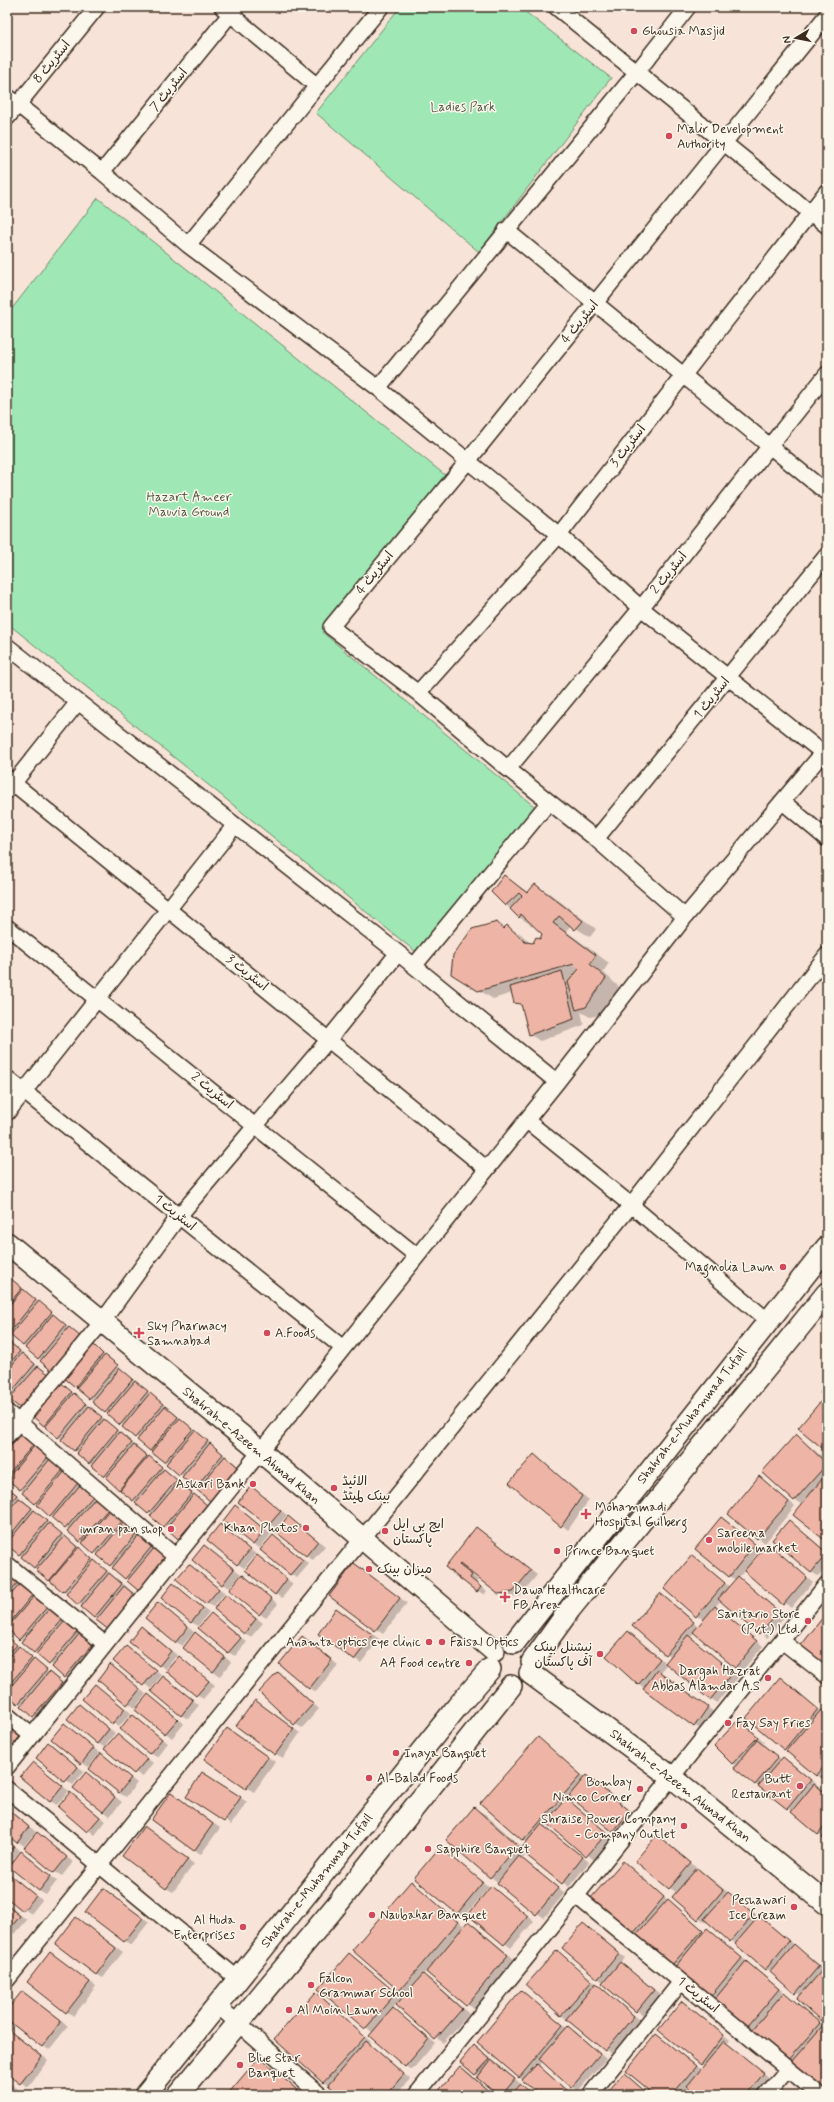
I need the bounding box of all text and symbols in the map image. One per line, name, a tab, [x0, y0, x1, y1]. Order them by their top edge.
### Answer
north arrow	[776, 18, 816, 58]
place label: Ghousia Masjid	[642, 23, 725, 40]
marker: Ghousia Masjid	[629, 26, 639, 36]
text: N	[780, 35, 795, 44]
street label: اسٹریٹ 8	[29, 37, 75, 87]
street label: اسٹریٹ 7	[146, 65, 192, 115]
park label: Ladies Park	[431, 99, 496, 116]
place label: Malir Development Authority	[677, 121, 784, 153]
marker: Malir Development Authority	[664, 131, 674, 141]
street label: اسٹریٹ 4	[557, 297, 603, 347]
street label: اسٹریٹ 3	[606, 421, 650, 471]
park label: Hazart Ameer Mauvia Ground	[147, 489, 232, 521]
street label: اسٹریٹ 4	[352, 548, 398, 598]
street label: اسٹریٹ 2	[647, 548, 691, 598]
street label: اسٹریٹ 1	[690, 674, 734, 722]
street label: اسٹریٹ 3	[223, 951, 271, 995]
street label: اسٹریٹ 2	[187, 1069, 237, 1113]
street label: اسٹریٹ 1	[151, 1191, 199, 1235]
place label: Magnolia Lawn	[685, 1259, 775, 1278]
marker: Magnolia Lawn	[778, 1262, 788, 1272]
place label: Sky Pharmacy Samnabad	[147, 1318, 227, 1350]
place label: A.Foods	[275, 1325, 315, 1342]
marker: Sky Pharmacy Samnabad	[134, 1328, 144, 1338]
marker: A.Foods	[262, 1328, 272, 1338]
street label: Shahrah-e-Muhammad Tufail	[633, 1344, 751, 1488]
street label: Shahrah-e-Azeem Ahmad Khan	[179, 1383, 323, 1509]
place label: الائیڈ بینک لمیٹڈ	[342, 1473, 390, 1505]
place label: Askari Bank	[176, 1476, 246, 1493]
marker: Askari Bank	[248, 1479, 258, 1489]
marker: الائیڈ بینک لمیٹڈ	[329, 1483, 339, 1493]
place label: Mohammadi Hospital Gulberg	[595, 1499, 687, 1533]
marker: Mohammadi Hospital Gulberg	[580, 1508, 592, 1520]
place label: ایچ بی ایل پاکستان	[393, 1516, 444, 1548]
place label: Khan Photos	[224, 1520, 298, 1537]
place label: imran pan shop	[80, 1521, 163, 1538]
marker: Khan Photos	[301, 1523, 311, 1533]
marker: imran pan shop	[166, 1524, 176, 1534]
place label: Sareena mobile market	[717, 1525, 798, 1557]
marker: ایچ بی ایل پاکستان	[380, 1526, 390, 1536]
marker: Sareena mobile market	[704, 1535, 714, 1545]
place label: Prince Banquet	[565, 1543, 654, 1560]
marker: Prince Banquet	[552, 1546, 562, 1556]
place label: میزان بینک	[377, 1561, 432, 1578]
marker: میزان بینک	[364, 1564, 374, 1574]
place label: Dawa Healthcare FB Area	[513, 1582, 606, 1614]
marker: Dawa Healthcare FB Area	[500, 1592, 510, 1602]
place label: Sanitario Store (Pvt.) Ltd.	[717, 1606, 800, 1638]
marker: Sanitario Store (Pvt.) Ltd.	[803, 1616, 813, 1626]
place label: Anamta optics eye clinic	[286, 1634, 421, 1651]
place label: Faisal Optics	[450, 1634, 519, 1651]
marker: Anamta optics eye clinic	[424, 1637, 434, 1647]
marker: Faisal Optics	[437, 1637, 447, 1647]
place label: نیشنل بینک آف پاکستان	[534, 1639, 593, 1671]
marker: نیشنل بینک آف پاکستان	[595, 1649, 605, 1659]
place label: AA Food centre	[380, 1655, 461, 1672]
marker: AA Food centre	[464, 1658, 474, 1668]
place label: Dargah Hazrat Abbas Alamdar A.S	[651, 1663, 760, 1695]
marker: Dargah Hazrat Abbas Alamdar A.S	[763, 1673, 773, 1683]
place label: Fay Say Fries	[736, 1715, 811, 1732]
marker: Fay Say Fries	[723, 1718, 733, 1728]
street label: Shahrah-e-Azeem Ahmad Khan	[606, 1725, 754, 1847]
place label: Inaya Banquet	[404, 1745, 487, 1762]
marker: Inaya Banquet	[391, 1748, 401, 1758]
place label: Al-Balad Foods	[377, 1770, 458, 1787]
place label: Butt Restaurant	[732, 1771, 793, 1803]
marker: Al-Balad Foods	[364, 1773, 374, 1783]
place label: Bombay Nimco Corner	[553, 1774, 633, 1806]
marker: Butt Restaurant	[795, 1781, 805, 1791]
marker: Bombay Nimco Corner	[635, 1784, 645, 1794]
street label: Shahrah-e-Muhammad Tufail	[257, 1810, 377, 1952]
place label: Shraise Power Company - Company Outlet	[541, 1811, 676, 1843]
marker: Shraise Power Company - Company Outlet	[679, 1821, 689, 1831]
place label: Sapphire Banquet	[436, 1841, 530, 1858]
marker: Sapphire Banquet	[423, 1844, 433, 1854]
place label: Peshawari Ice Cream	[728, 1892, 786, 1924]
marker: Peshawari Ice Cream	[789, 1902, 799, 1912]
place label: Naubahar Banquet	[380, 1907, 487, 1924]
marker: Naubahar Banquet	[367, 1910, 377, 1920]
place label: Al Huda Enterprises	[173, 1912, 235, 1944]
marker: Al Huda Enterprises	[238, 1922, 248, 1932]
place label: Falcon Grammar School	[319, 1970, 413, 2002]
street label: اسٹریٹ 1	[674, 1973, 722, 2017]
marker: Falcon Grammar School	[306, 1980, 316, 1990]
place label: Al Moin Lawn	[297, 2002, 380, 2019]
marker: Al Moin Lawn	[284, 2005, 294, 2015]
place label: Blue Star Banquet	[248, 2050, 301, 2082]
marker: Blue Star Banquet	[235, 2060, 245, 2070]

